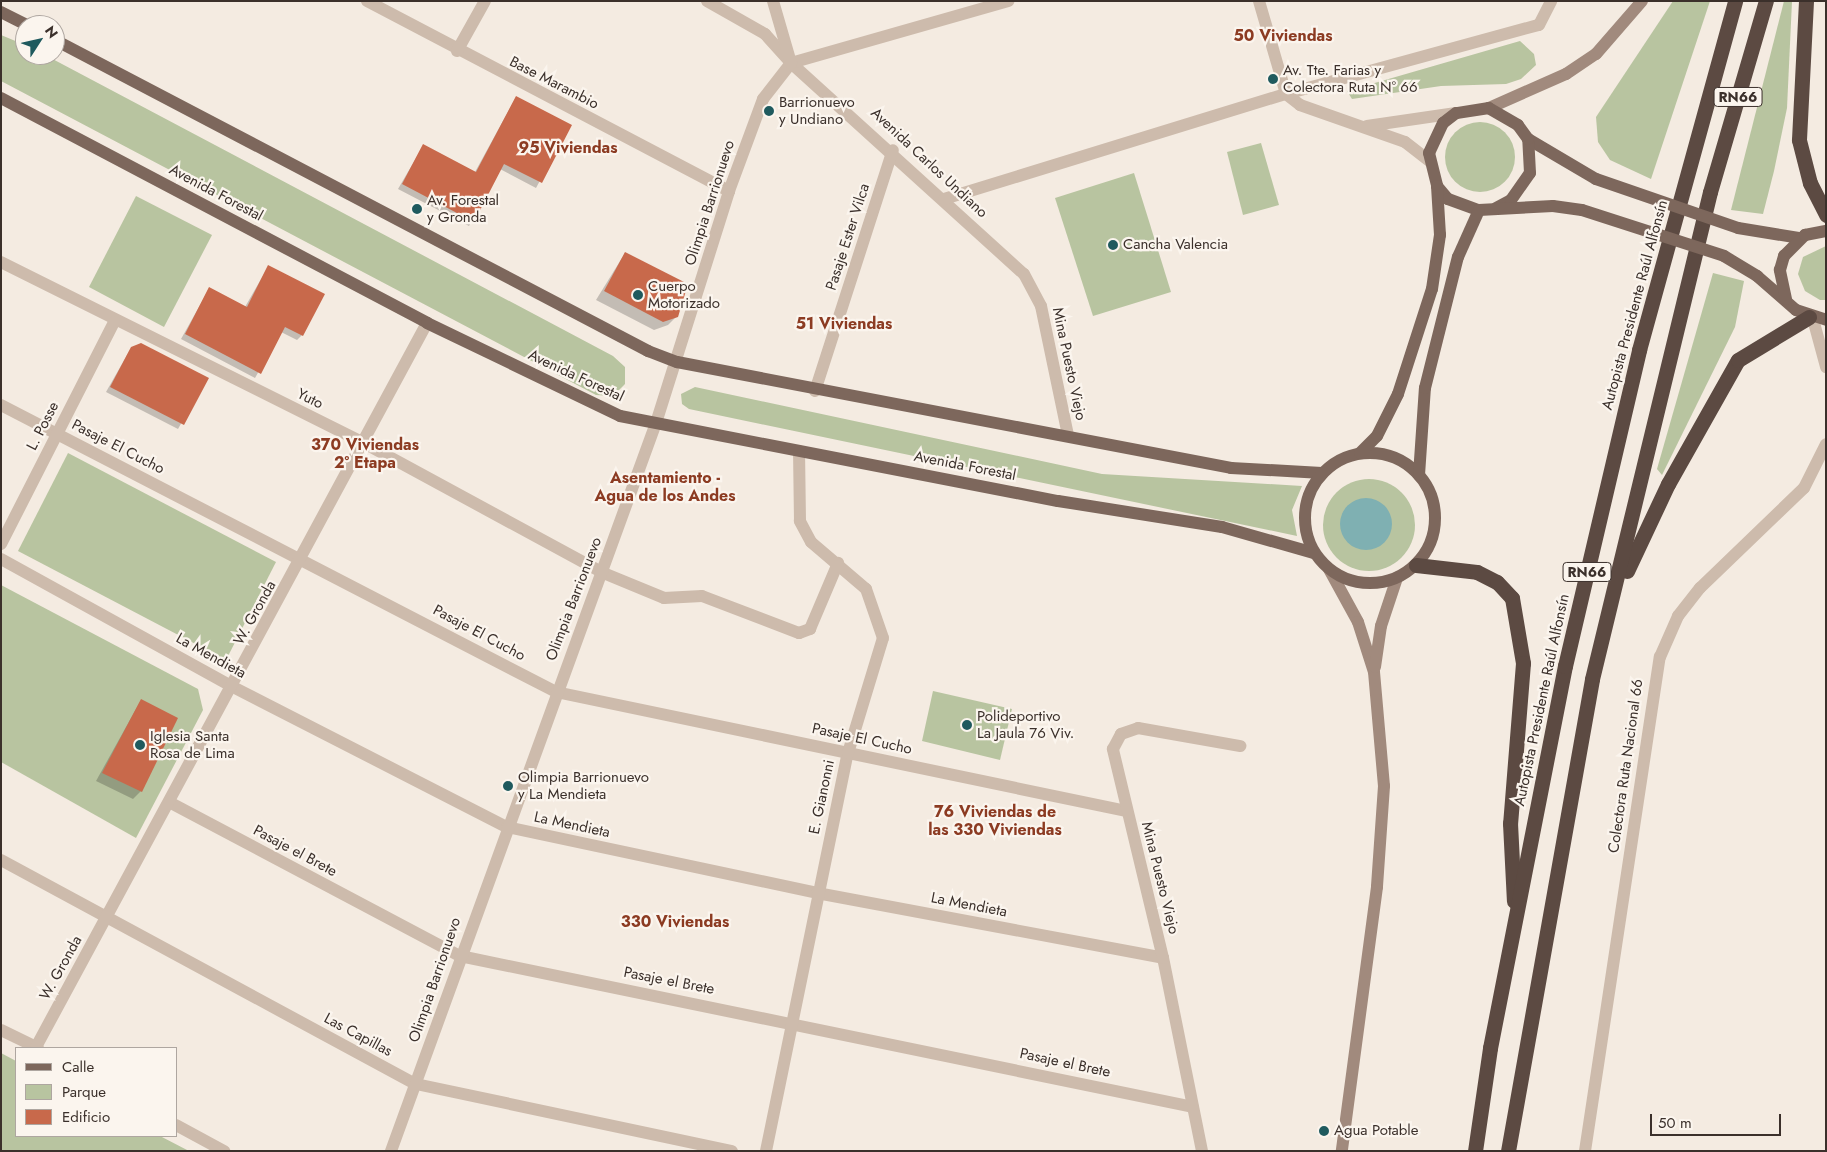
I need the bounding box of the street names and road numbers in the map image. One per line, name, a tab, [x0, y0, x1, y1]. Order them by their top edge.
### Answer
street label: Base Marambio	[506, 53, 602, 113]
road number: RN66	[1713, 85, 1763, 108]
street label: Avenida Carlos Undiano	[867, 104, 991, 222]
street label: Olimpia Barrionuevo	[681, 138, 739, 268]
street label: Avenida Forestal	[166, 161, 266, 225]
street label: Pasaje Ester Vilca	[822, 181, 874, 293]
street label: Autopista Presidente Raúl Alfonsín	[1598, 198, 1672, 412]
street label: Mina Puesto Viejo	[1048, 306, 1090, 422]
street label: Avenida Forestal	[525, 346, 627, 406]
street label: Yuto	[294, 385, 326, 413]
street label: L. Posse	[23, 399, 63, 453]
street label: Pasaje El Cucho	[69, 416, 167, 478]
street label: Avenida Forestal	[912, 447, 1018, 485]
street label: Olimpia Barrionuevo	[542, 535, 606, 663]
road number: RN66	[1562, 560, 1612, 584]
street label: W. Gronda	[230, 578, 280, 648]
street label: Autopista Presidente Raúl Alfonsín	[1511, 592, 1573, 808]
street label: Pasaje El Cucho	[430, 601, 528, 665]
street label: La Mendieta	[173, 629, 249, 683]
street label: Colectora Ruta Nacional 66	[1605, 678, 1647, 854]
street label: Pasaje El Cucho	[810, 720, 914, 758]
street label: E. Gianonni	[805, 758, 839, 836]
street label: La Mendieta	[532, 808, 612, 842]
street label: Mina Puesto Viejo	[1137, 820, 1183, 936]
street label: Pasaje el Brete	[250, 821, 340, 881]
street label: La Mendieta	[929, 889, 1009, 921]
street label: Olimpia Barrionuevo	[405, 915, 465, 1045]
street label: W. Gronda	[36, 933, 86, 1003]
street label: Pasaje el Brete	[622, 963, 716, 999]
street label: Las Capillas	[321, 1010, 395, 1060]
street label: Pasaje el Brete	[1018, 1045, 1112, 1081]

